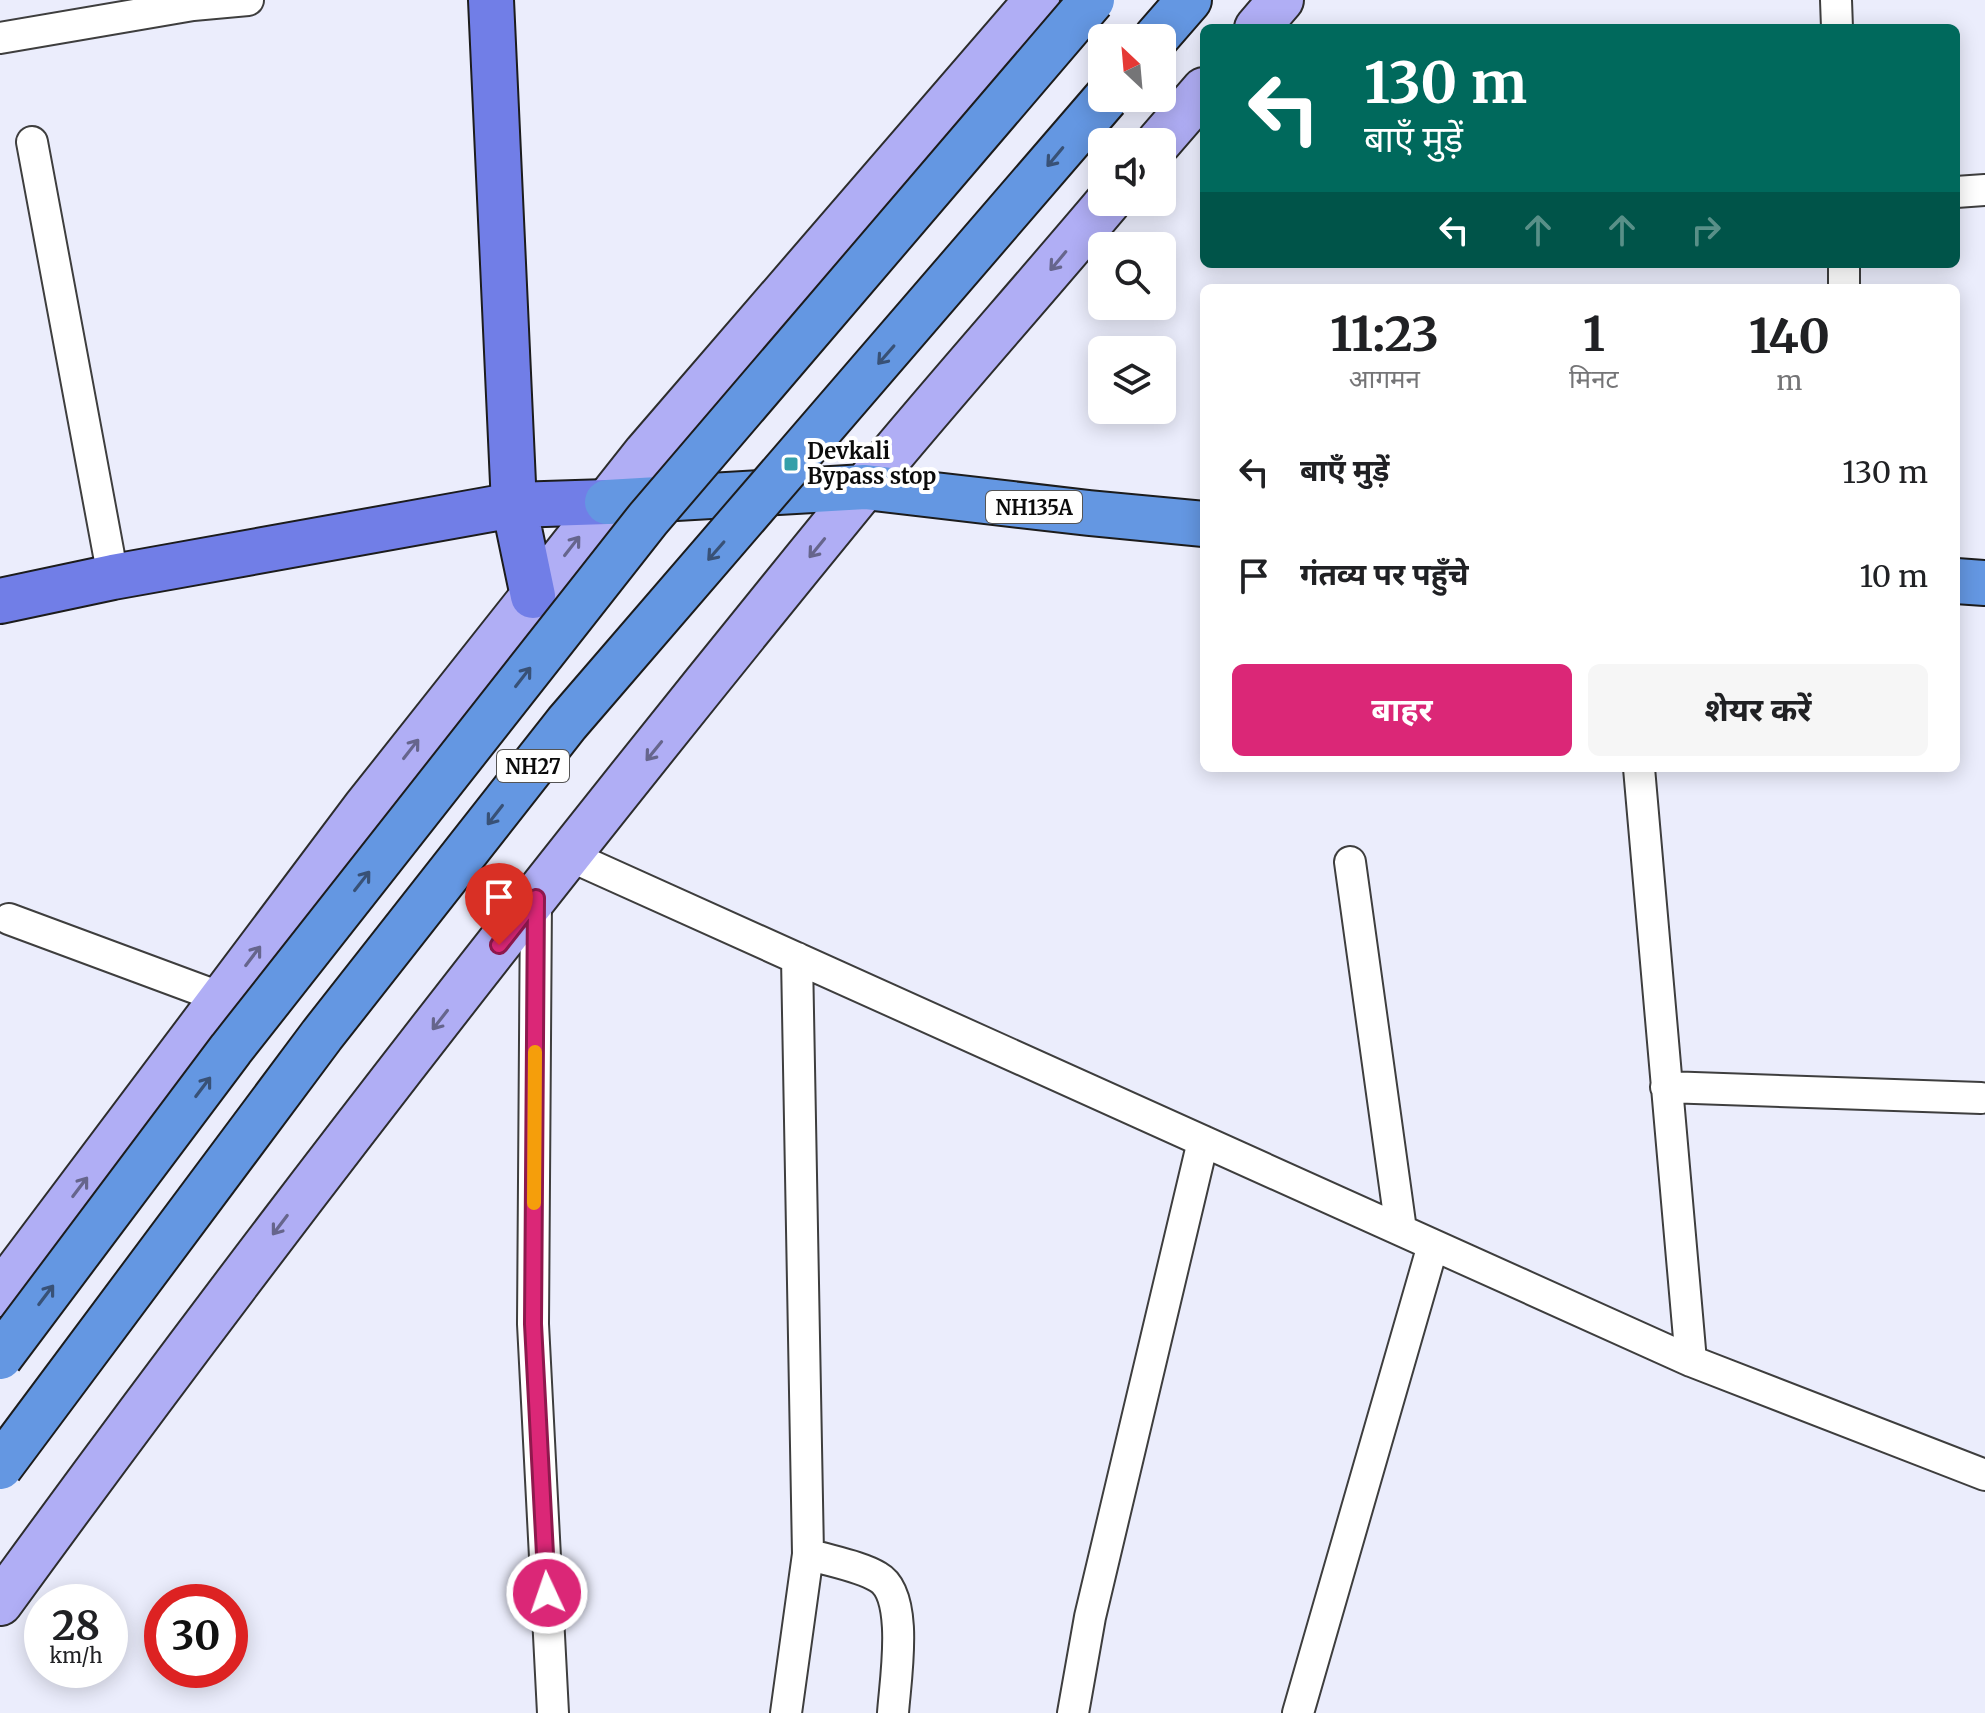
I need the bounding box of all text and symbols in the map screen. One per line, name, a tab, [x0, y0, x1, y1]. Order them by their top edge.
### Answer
north arrow	[1088, 24, 1176, 112]
map controls	[1088, 24, 1176, 424]
text: 130 m	[1364, 48, 1527, 118]
icon: left	[1232, 56, 1336, 160]
text: बाएँ मुड़ें	[1364, 117, 1463, 162]
button: sound	[1088, 128, 1176, 216]
one-way arrow	[1046, 147, 1064, 167]
icon: left	[1432, 208, 1476, 252]
icon: ahead	[1516, 208, 1560, 252]
icon: ahead	[1600, 208, 1644, 252]
icon: right	[1684, 208, 1728, 252]
button: search	[1088, 232, 1176, 320]
one-way arrow	[1049, 251, 1067, 271]
text: 11:23	[1330, 304, 1439, 364]
text: 1	[1583, 304, 1605, 364]
text: 140	[1749, 306, 1830, 366]
button: layers	[1088, 336, 1176, 424]
one-way arrow	[877, 344, 895, 364]
text: आगमन	[1349, 362, 1420, 395]
text: मिनट	[1569, 362, 1619, 395]
text: m	[1776, 364, 1802, 397]
place label: Devkali Bypass stop	[807, 437, 936, 490]
icon: left	[1232, 450, 1276, 494]
text: बाएँ मुड़ें	[1300, 451, 1389, 489]
text: 130 m	[1842, 453, 1928, 491]
marker: Devkali Bypass stop	[782, 455, 800, 473]
road number: NH135A	[986, 491, 1082, 523]
one-way arrow	[564, 536, 581, 557]
one-way arrow	[808, 537, 825, 558]
one-way arrow	[707, 541, 725, 561]
icon: arrive	[1232, 554, 1276, 598]
text: गंतव्य पर पहुँचे	[1300, 555, 1468, 593]
text: 10 m	[1860, 557, 1928, 595]
button: बाहर	[1232, 664, 1572, 756]
button: शेयर करें	[1588, 664, 1928, 756]
one-way arrow	[514, 667, 532, 688]
one-way arrow	[402, 740, 420, 760]
one-way arrow	[646, 740, 663, 761]
road number: NH27	[497, 750, 569, 782]
one-way arrow	[486, 804, 503, 825]
pin	[465, 863, 533, 945]
one-way arrow	[353, 871, 371, 892]
icon: arrive	[477, 875, 521, 919]
one-way arrow	[245, 946, 262, 967]
one-way arrow	[432, 1009, 449, 1030]
one-way arrow	[194, 1077, 211, 1098]
one-way arrow	[72, 1176, 89, 1198]
one-way arrow	[272, 1214, 289, 1235]
one-way arrow	[38, 1284, 55, 1306]
position arrow	[505, 1551, 589, 1635]
speed limit sign: 30	[144, 1584, 248, 1688]
text: 28	[52, 1601, 100, 1651]
text: km/h	[50, 1643, 102, 1668]

